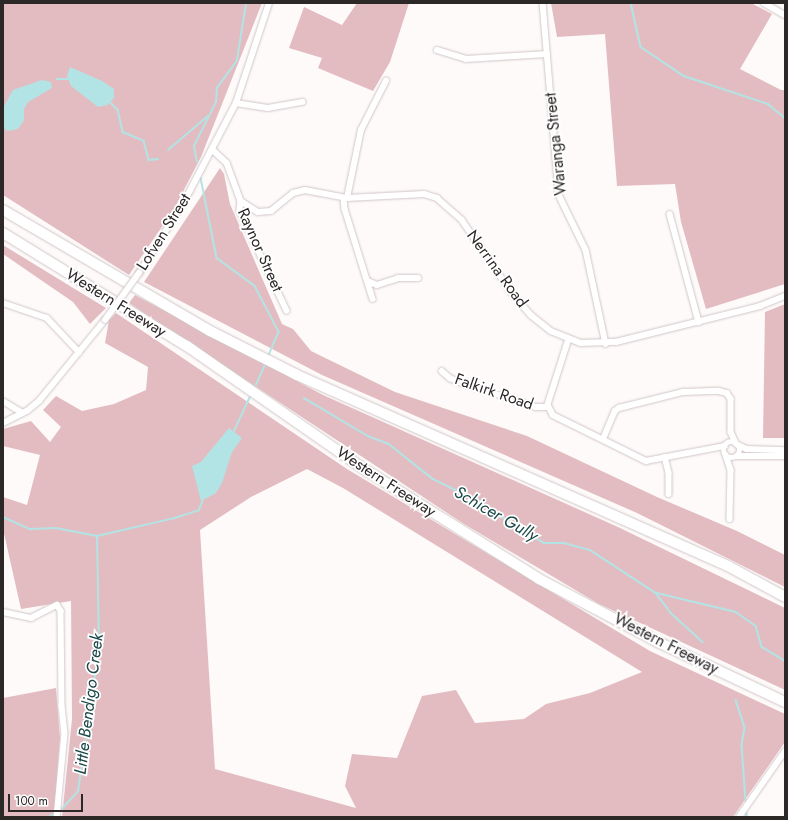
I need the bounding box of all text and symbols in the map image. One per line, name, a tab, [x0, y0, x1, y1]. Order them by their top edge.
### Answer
street label: Waranga Street	[541, 92, 571, 196]
street label: Lofven Street	[133, 190, 195, 274]
street label: Raynor Street	[233, 205, 287, 295]
street label: Nerrina Road	[462, 226, 532, 312]
street label: Western Freeway	[62, 264, 170, 342]
street label: Falkirk Road	[452, 370, 536, 414]
street label: Western Freeway	[333, 443, 439, 521]
water label: Schicer Gully	[450, 482, 542, 546]
street label: Western Freeway	[611, 609, 721, 679]
water label: Little Bendigo Creek	[70, 632, 108, 776]
scale bar	[10, 786, 85, 812]
text: 100 m	[15, 792, 48, 810]

